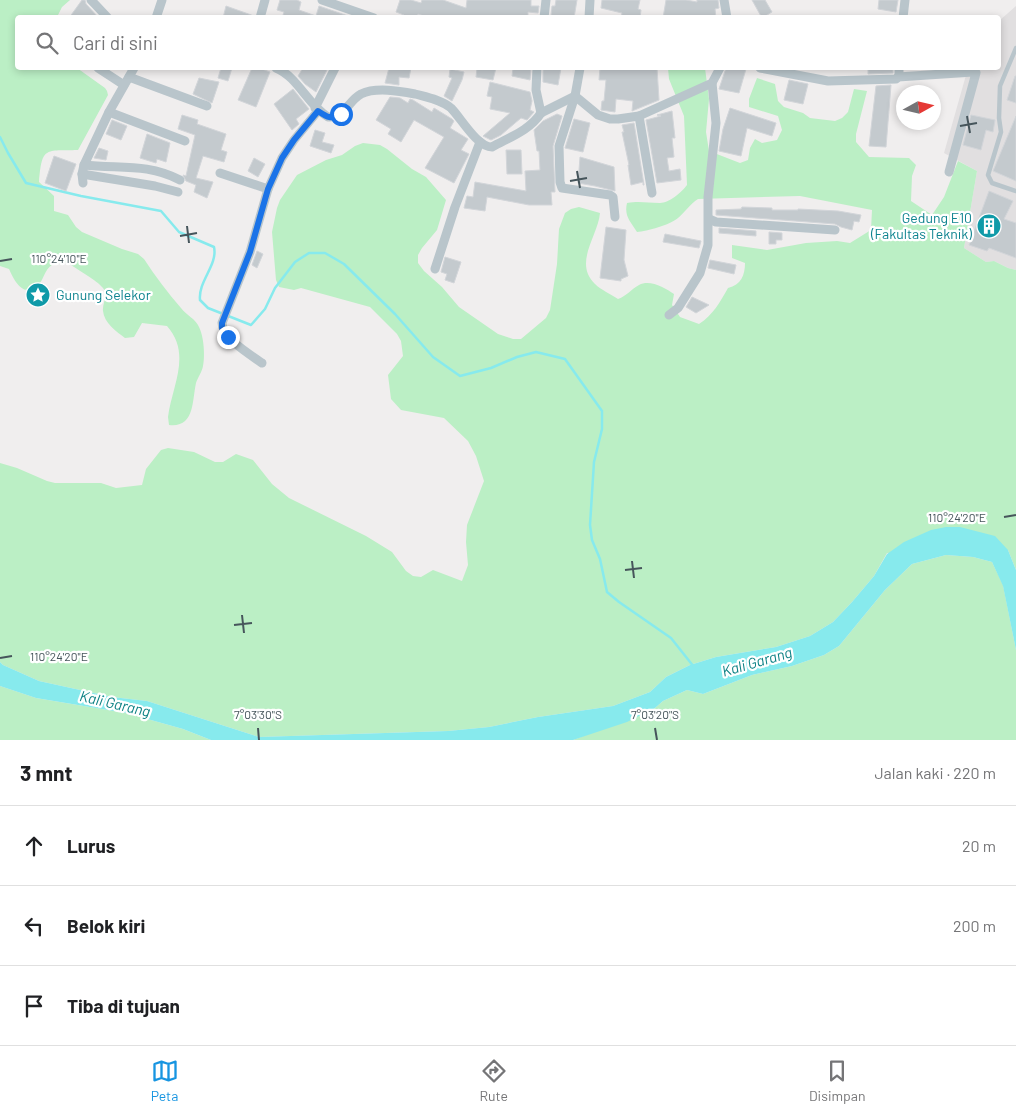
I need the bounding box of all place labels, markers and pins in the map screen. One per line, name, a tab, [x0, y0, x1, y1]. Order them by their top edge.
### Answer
place label: Gedung E10 (Fakultas Teknik)	[870, 209, 972, 242]
building icon: Gedung E10 (Fakultas Teknik)	[976, 213, 1002, 239]
place icon: Gunung Selekor	[25, 282, 51, 308]
place label: Gunung Selekor	[56, 286, 151, 303]

